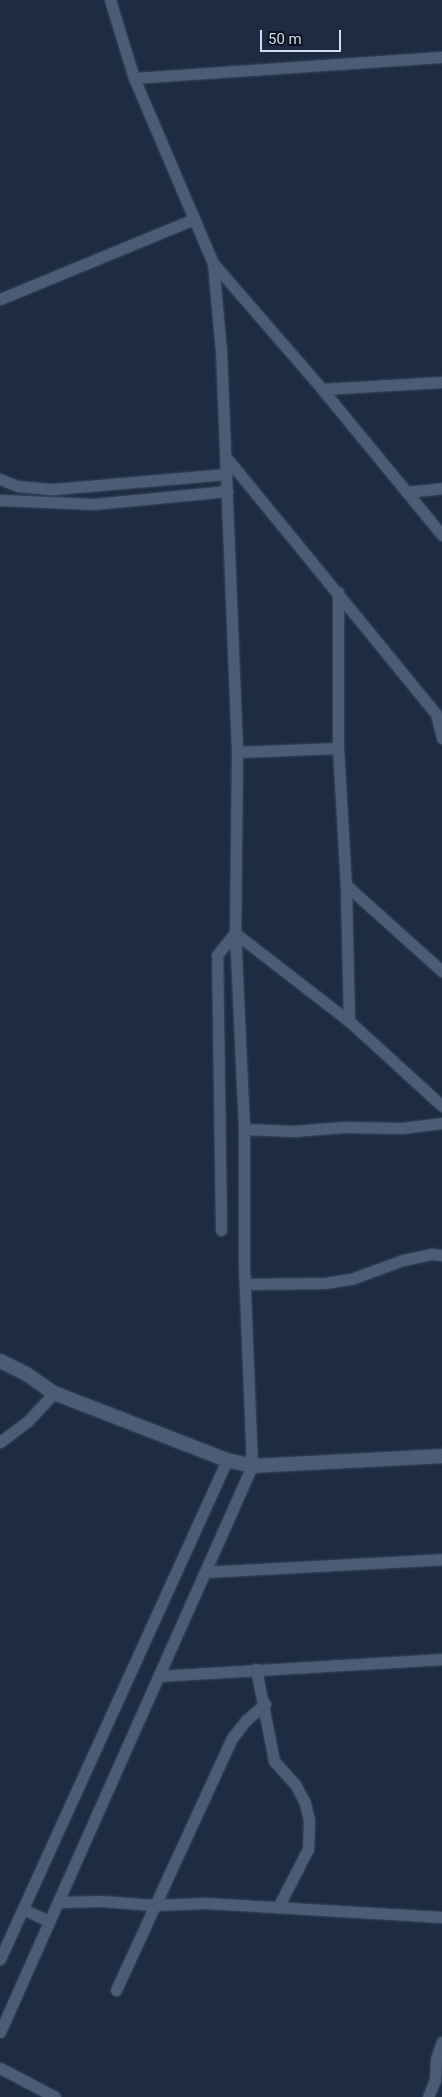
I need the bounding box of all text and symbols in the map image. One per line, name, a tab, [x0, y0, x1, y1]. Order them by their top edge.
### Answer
scale bar	[262, 20, 343, 52]
text: 50 m	[268, 30, 302, 48]

